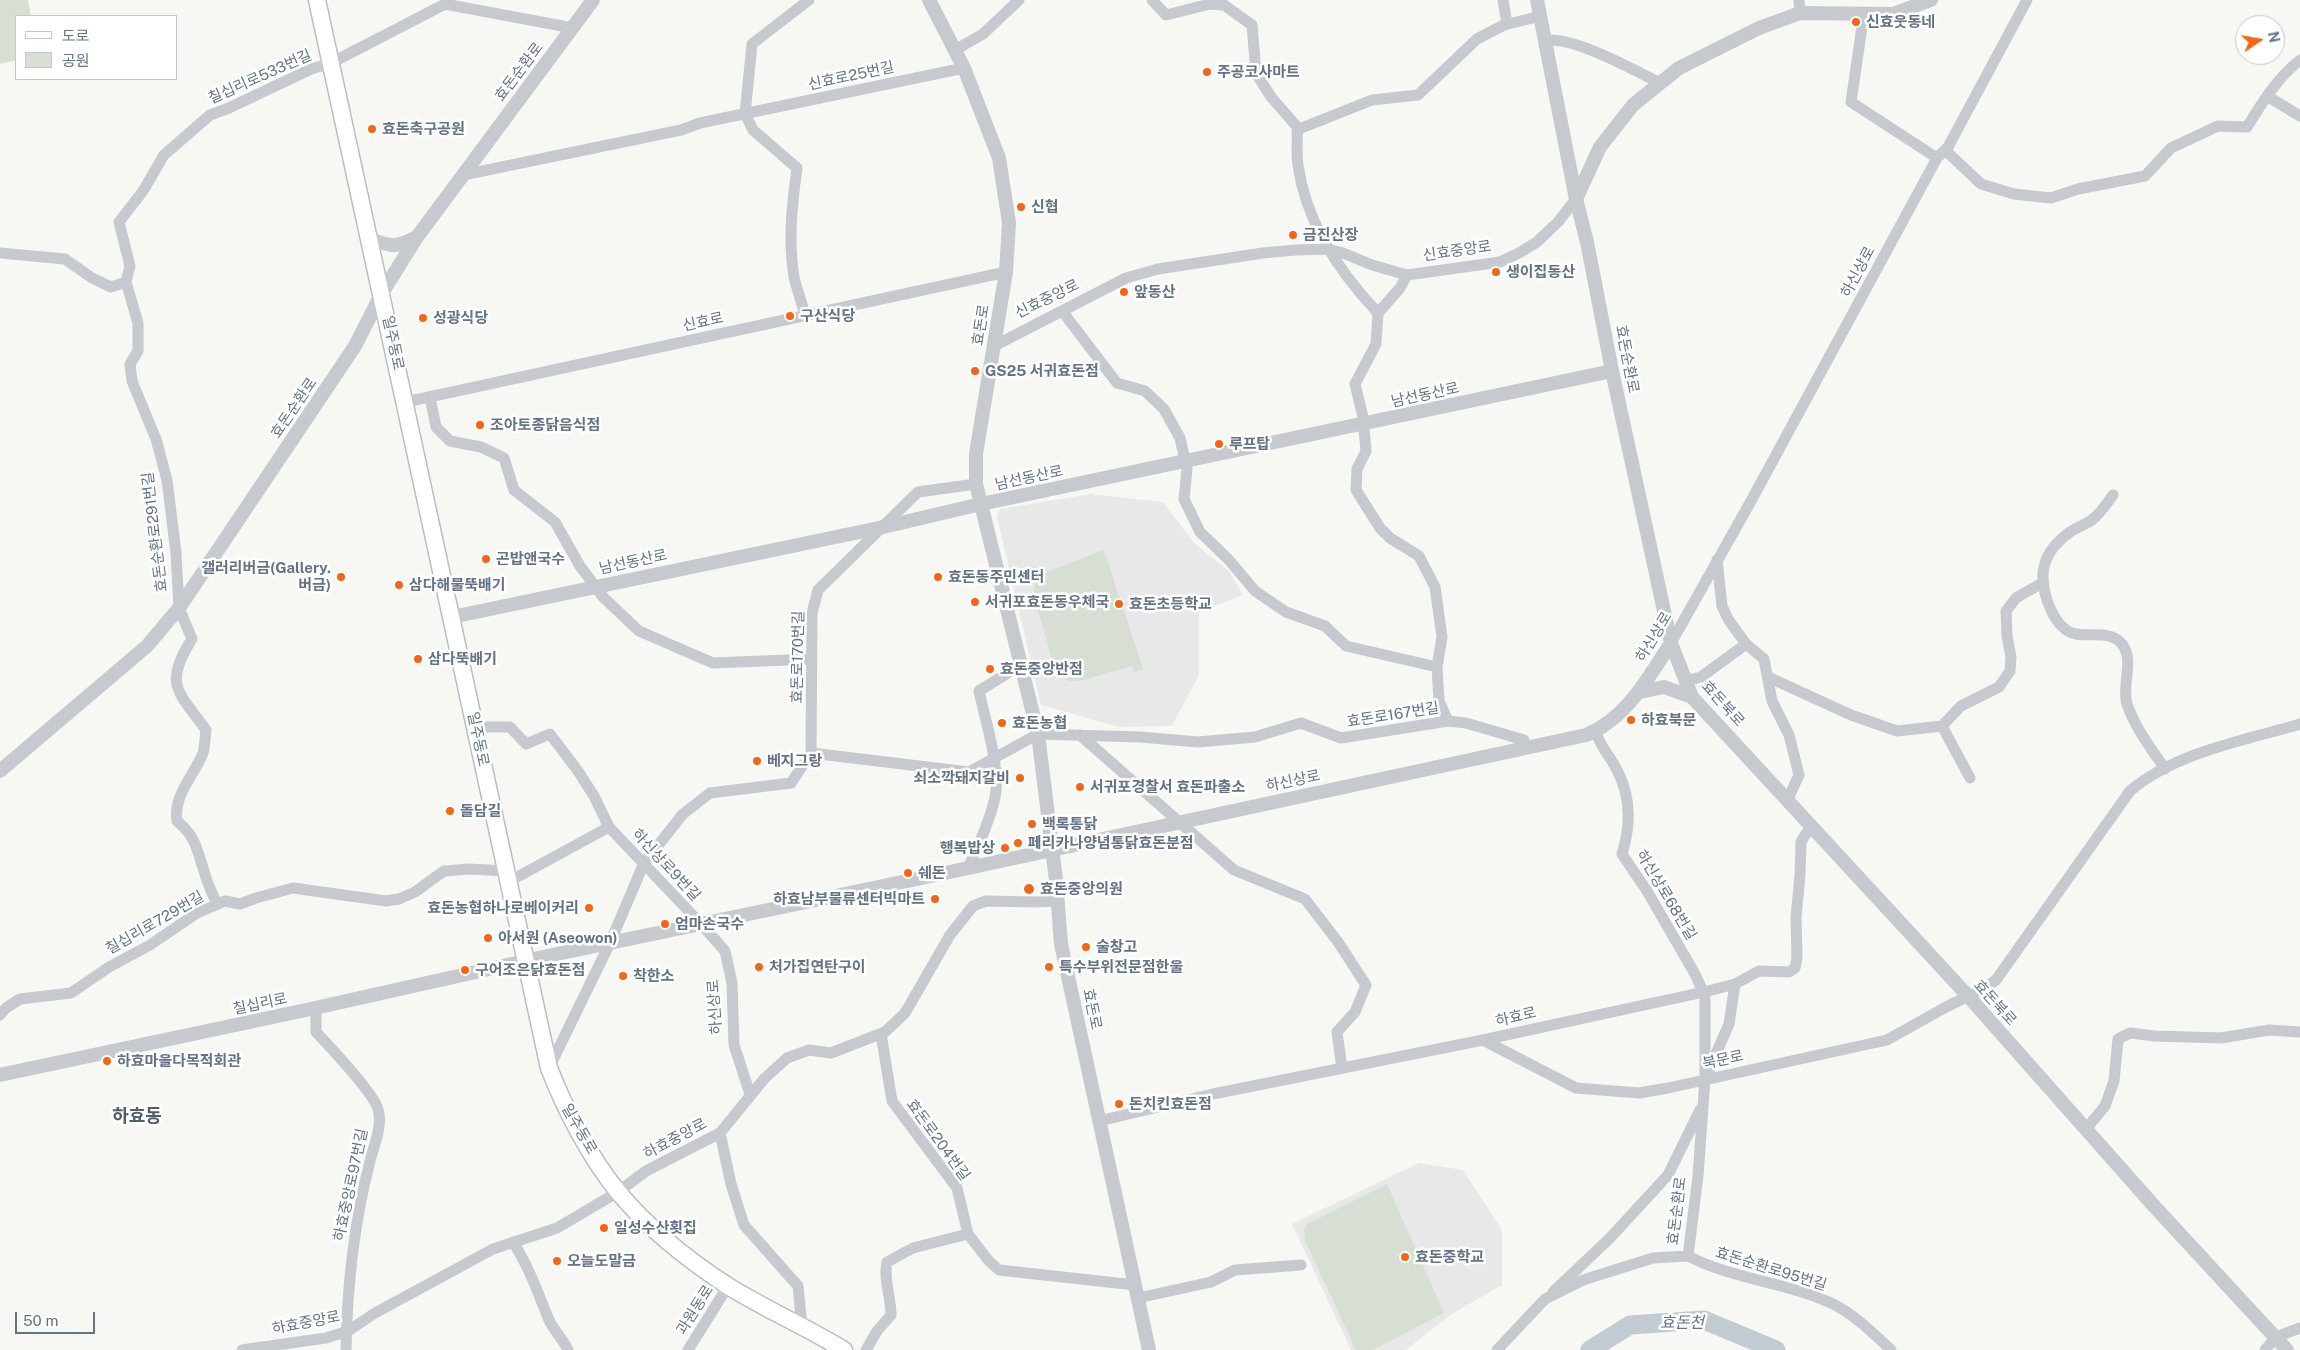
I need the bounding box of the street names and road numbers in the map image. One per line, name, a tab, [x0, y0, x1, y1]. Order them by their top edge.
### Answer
street label: 효돈순환로	[491, 39, 547, 105]
street label: 칠십리로533번길	[206, 46, 314, 108]
street label: 신효로25번길	[806, 58, 896, 94]
street label: 신효중앙로	[1422, 237, 1492, 265]
street label: 하신상로	[1837, 243, 1879, 301]
street label: 신효중앙로	[1012, 276, 1082, 322]
street label: 효돈로	[969, 303, 993, 347]
street label: 신효로	[681, 309, 725, 335]
street label: 일주동로	[378, 314, 408, 372]
street label: 효돈순환로	[1612, 323, 1642, 395]
street label: 효돈순환로	[267, 374, 321, 442]
street label: 남선동산로	[1389, 379, 1461, 411]
street label: 남선동산로	[993, 462, 1065, 494]
street label: 효돈순환로291번길	[139, 471, 171, 593]
street label: 남선동산로	[597, 546, 669, 578]
street label: 하신상로	[1632, 609, 1676, 665]
street label: 효돈로170번길	[788, 610, 808, 704]
street label: 효돈북로	[1698, 677, 1748, 731]
street label: 효돈로167번길	[1346, 699, 1440, 731]
street label: 일주동로	[463, 710, 493, 768]
street label: 하신상로	[1264, 766, 1322, 796]
street label: 하신상로9번길	[628, 825, 704, 905]
street label: 하신상로68번길	[1632, 847, 1700, 943]
street label: 칠십리로729번길	[103, 888, 207, 958]
street label: 효돈북로	[1970, 976, 2020, 1030]
street label: 하신상로	[704, 979, 726, 1035]
street label: 효돈로	[1079, 987, 1105, 1031]
street label: 칠십리로	[231, 989, 289, 1019]
street label: 하효로	[1494, 1004, 1538, 1030]
street label: 북문로	[1701, 1047, 1745, 1073]
street label: 효돈로204번길	[902, 1096, 974, 1184]
street label: 일주동로	[557, 1101, 601, 1157]
street label: 하효중앙로	[640, 1115, 710, 1163]
street label: 하효중앙로97번길	[330, 1127, 372, 1243]
street label: 효돈순환로	[1664, 1176, 1690, 1246]
street label: 효돈순환로95번길	[1713, 1243, 1829, 1295]
street label: 과원동로	[673, 1282, 717, 1338]
street label: 하효중앙로	[270, 1308, 342, 1338]

